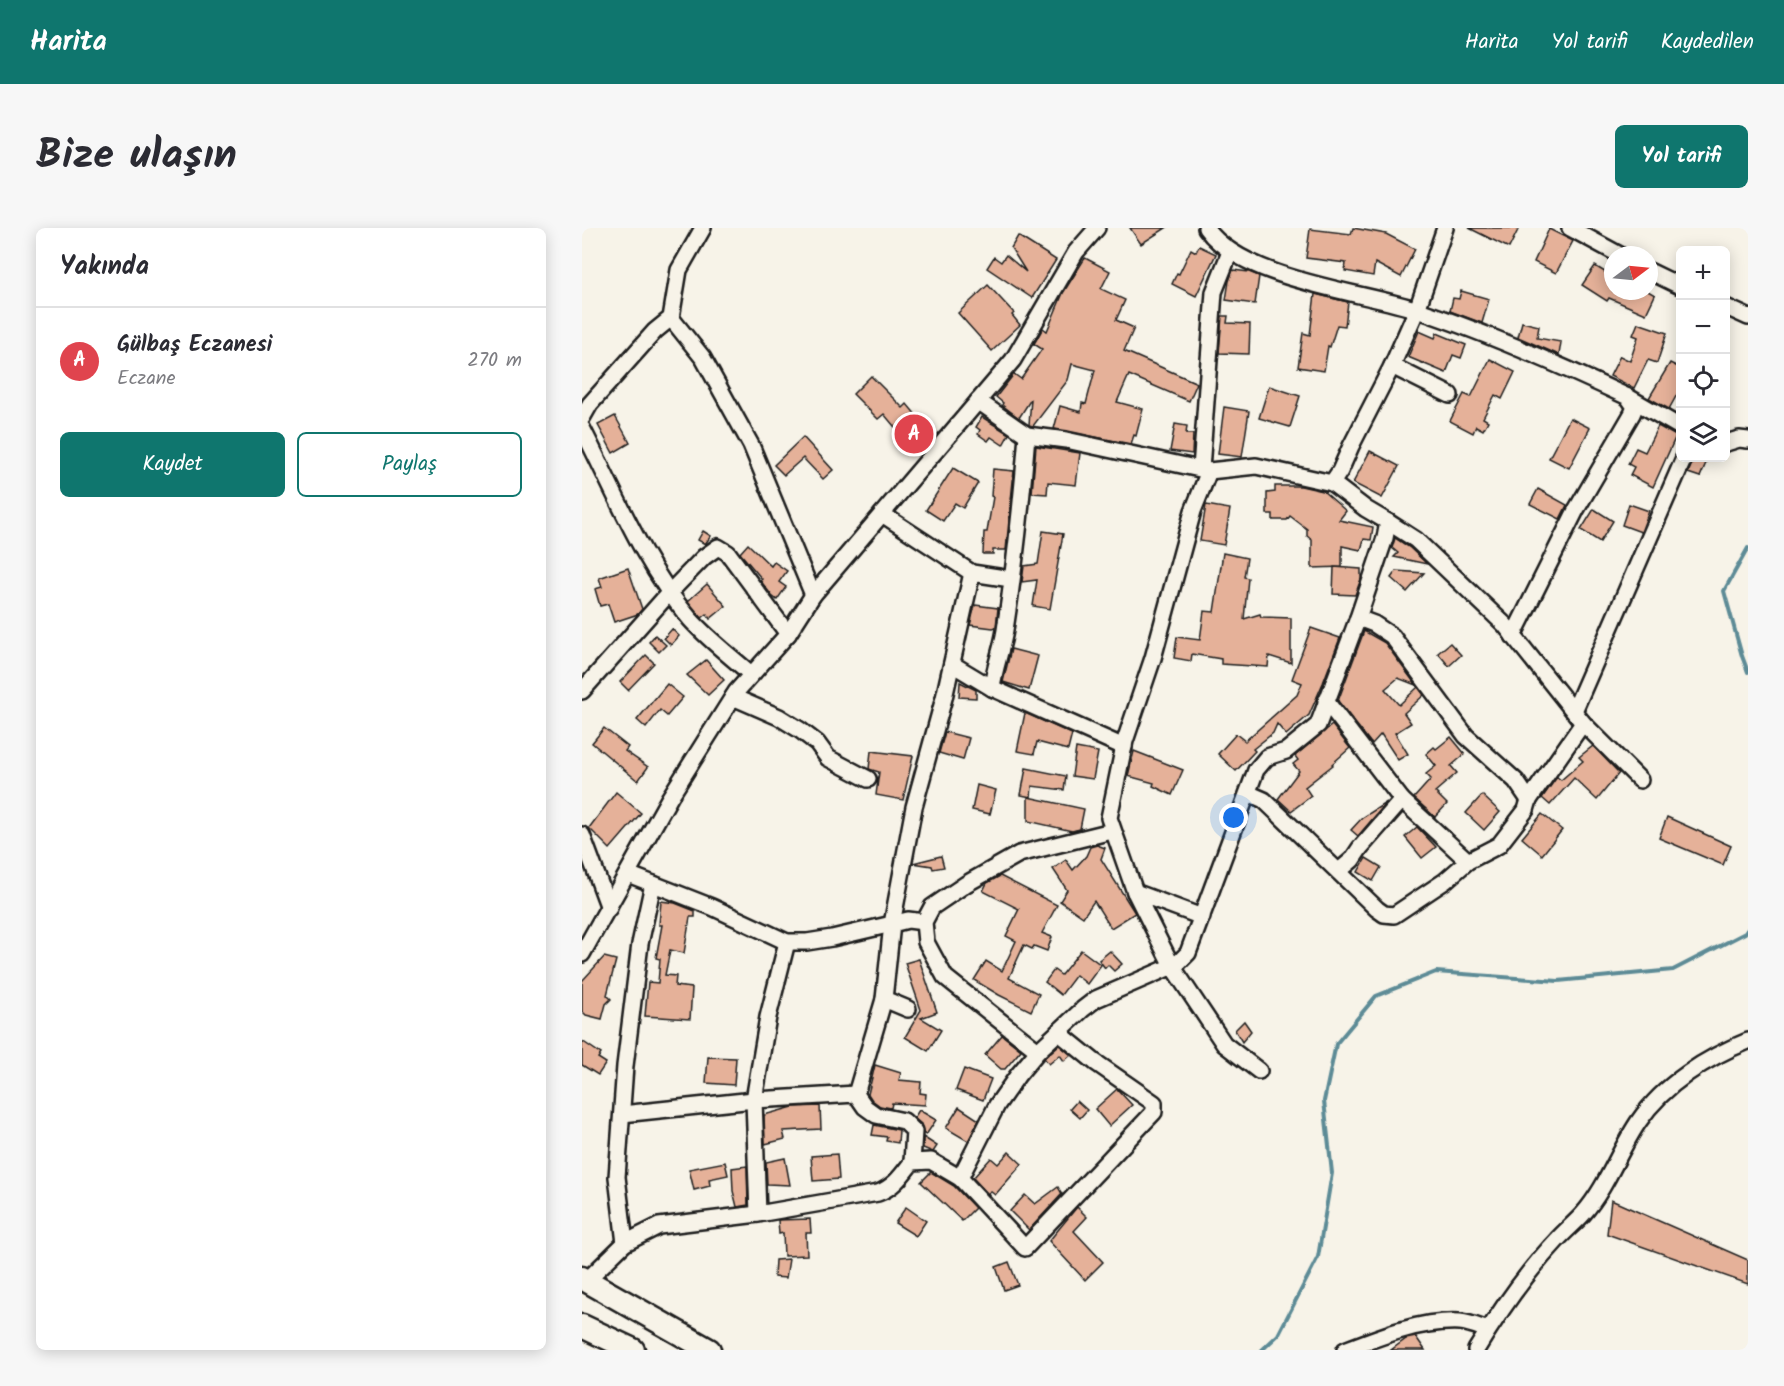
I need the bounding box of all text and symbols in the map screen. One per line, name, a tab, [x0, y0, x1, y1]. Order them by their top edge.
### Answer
text: Harita	[30, 20, 107, 65]
text: Harita	[1465, 26, 1519, 59]
text: Yol tarifi	[1552, 26, 1628, 59]
text: Kaydedilen	[1661, 26, 1754, 59]
text: Bize ulaşın	[36, 123, 237, 190]
button: Yol tarifi	[1615, 125, 1748, 188]
text: Yakında	[60, 246, 149, 288]
north arrow	[1604, 246, 1658, 300]
map controls	[1676, 246, 1730, 462]
button: +	[1676, 246, 1730, 300]
button: −	[1676, 300, 1730, 354]
text: Gülbaş Eczanesi	[117, 328, 273, 363]
text: A	[73, 345, 86, 377]
text: 270 m	[467, 345, 522, 377]
button: locate	[1676, 354, 1730, 408]
text: Eczane	[117, 363, 175, 395]
button: layers	[1676, 408, 1730, 462]
pin: A	[894, 412, 934, 456]
button: Kaydet	[60, 432, 285, 497]
button: Paylaş	[297, 432, 522, 497]
your location	[1219, 803, 1248, 832]

